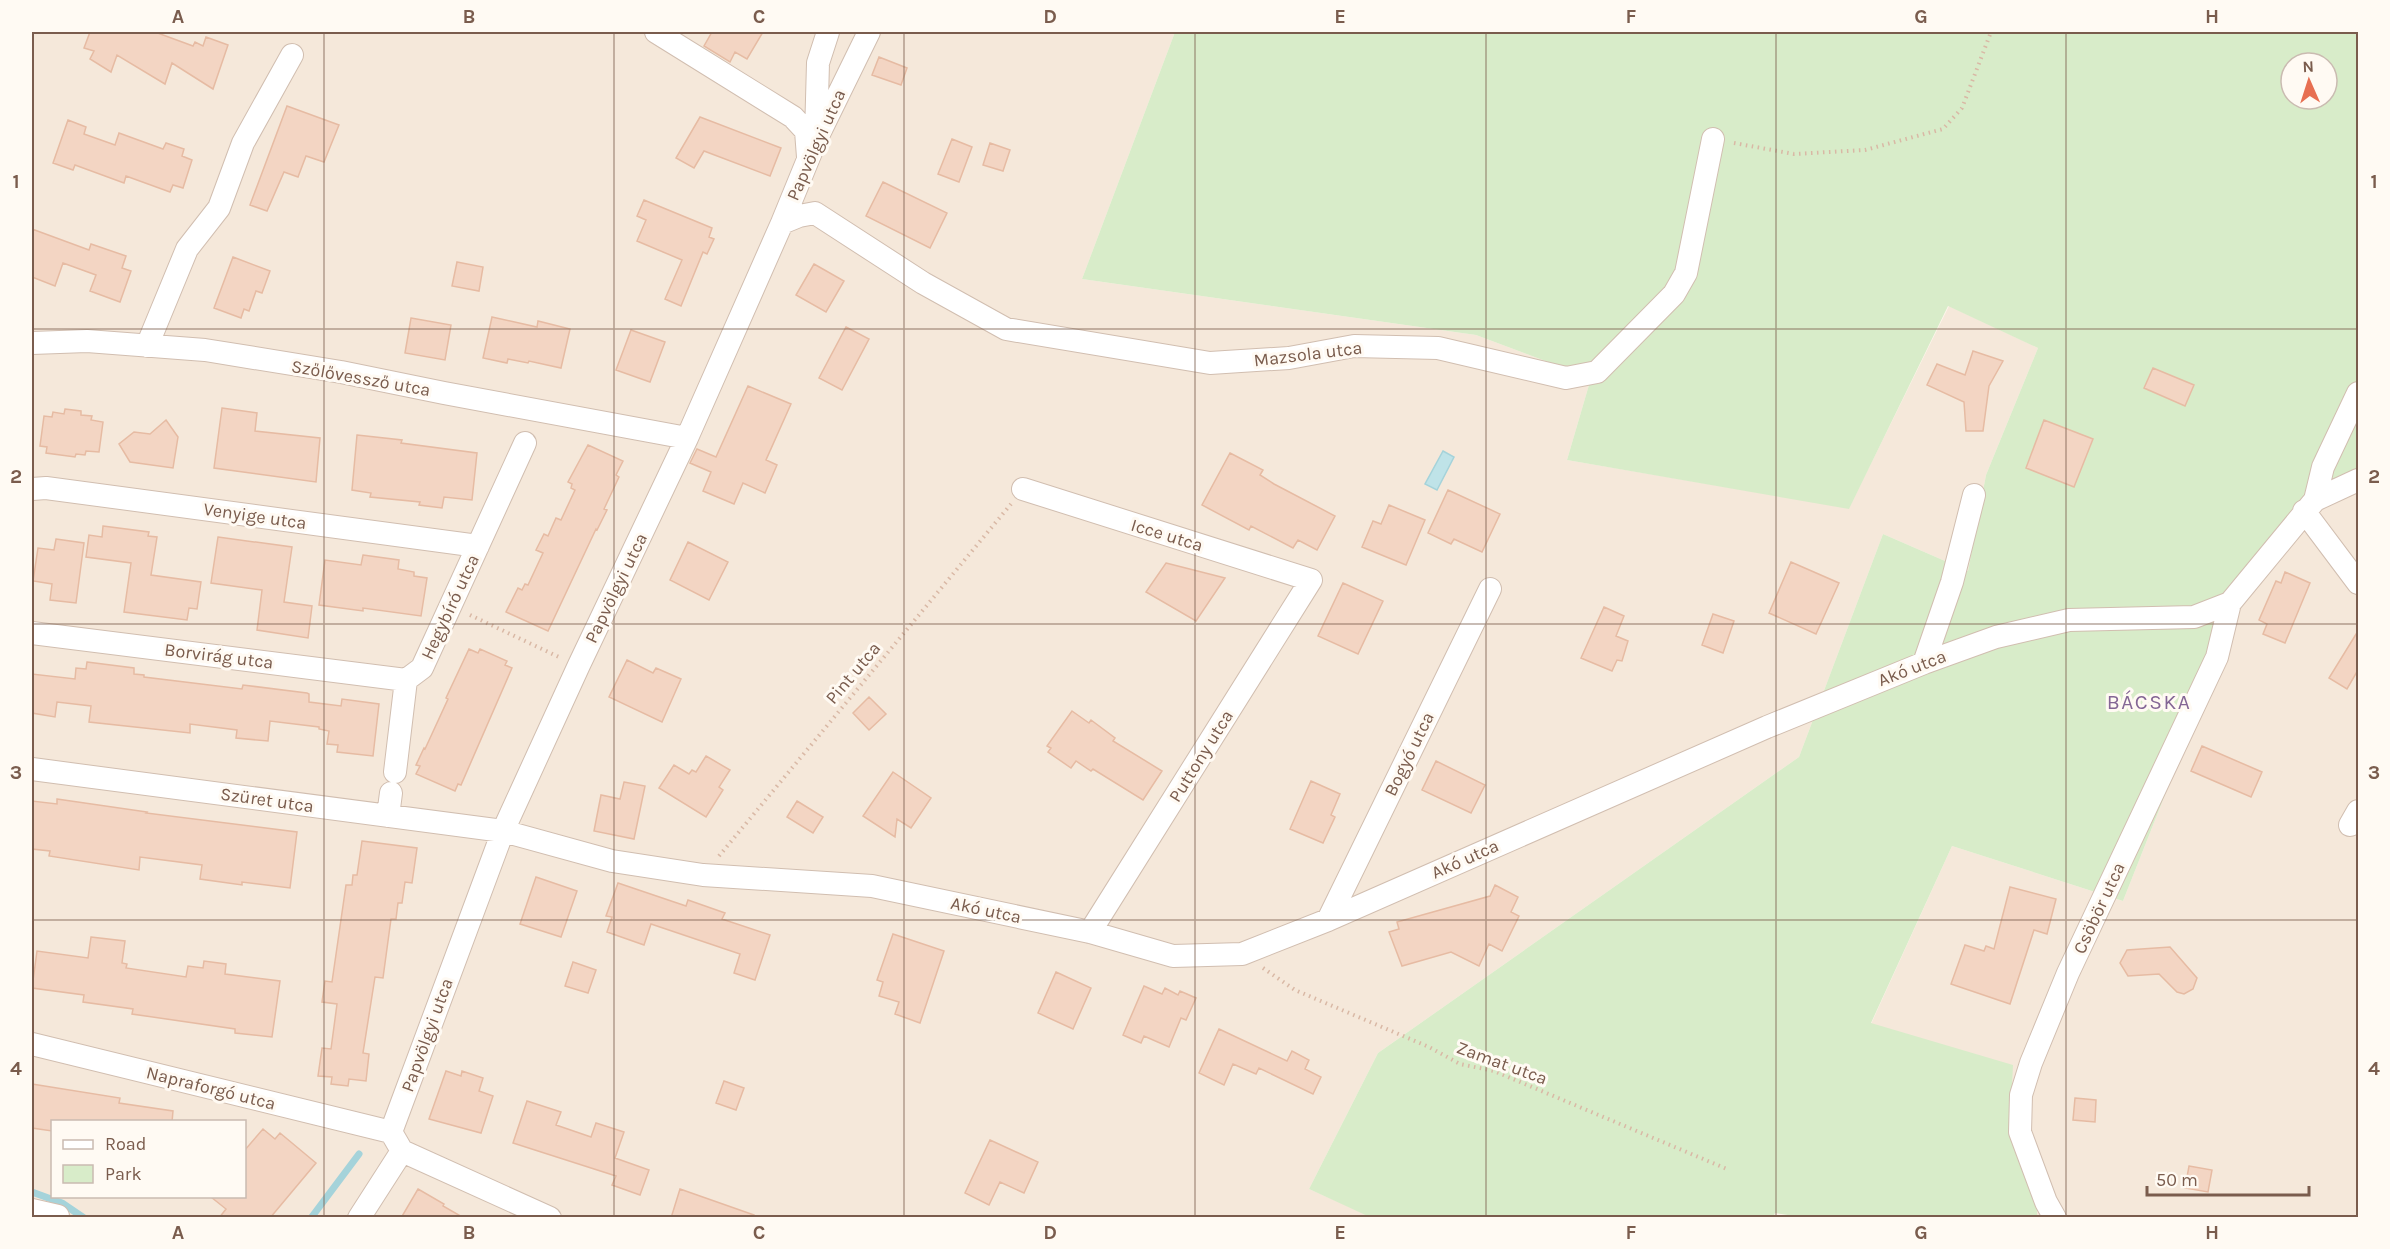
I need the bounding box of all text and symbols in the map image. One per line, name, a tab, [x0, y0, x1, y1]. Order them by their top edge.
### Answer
text: A	[172, 5, 185, 28]
text: B	[463, 5, 475, 28]
text: C	[753, 5, 765, 28]
text: D	[1043, 5, 1057, 28]
text: E	[1334, 5, 1346, 28]
text: F	[1626, 5, 1637, 28]
text: G	[1914, 5, 1928, 28]
text: H	[2205, 5, 2219, 28]
north arrow	[2279, 51, 2339, 111]
text: N	[2302, 57, 2314, 76]
street label: Papvölgyi utca	[782, 86, 850, 204]
text: 1	[12, 170, 20, 193]
text: 1	[2370, 170, 2378, 193]
street label: Mazsola utca	[1253, 336, 1363, 372]
street label: Szőlővessző utca	[290, 355, 432, 401]
text: 2	[10, 465, 22, 488]
text: 2	[2368, 465, 2380, 488]
street label: Venyige utca	[202, 498, 308, 534]
street label: Icce utca	[1128, 514, 1206, 556]
street label: Papvölgyi utca	[580, 529, 652, 647]
street label: Hegybíró utca	[416, 551, 484, 663]
street label: Borvirág utca	[163, 638, 275, 674]
street label: Pint utca	[821, 638, 885, 708]
street label: Akó utca	[1875, 645, 1949, 691]
district label: BÁCSKA	[2107, 690, 2191, 714]
street label: Puttony utca	[1164, 706, 1238, 806]
street label: Bogyó utca	[1379, 708, 1439, 800]
text: 3	[10, 761, 22, 784]
text: 3	[2368, 761, 2380, 784]
street label: Szüret utca	[219, 783, 315, 817]
street label: Akó utca	[1428, 834, 1502, 884]
street label: Csöbör utca	[2068, 859, 2130, 957]
street label: Akó utca	[949, 892, 1023, 928]
street label: Papvölgyi utca	[396, 975, 458, 1095]
street label: Zamat utca	[1453, 1036, 1551, 1090]
text: 4	[10, 1057, 22, 1080]
text: 4	[2368, 1057, 2380, 1080]
street label: Napraforgó utca	[144, 1061, 278, 1115]
legend	[51, 1120, 246, 1198]
text: Road	[105, 1133, 146, 1155]
scale bar	[2147, 1159, 2309, 1197]
text: Park	[105, 1163, 142, 1185]
text: 50 m	[2156, 1169, 2198, 1191]
text: A	[172, 1221, 185, 1244]
text: B	[463, 1221, 475, 1244]
text: C	[753, 1221, 765, 1244]
text: D	[1043, 1221, 1057, 1244]
text: E	[1334, 1221, 1346, 1244]
text: F	[1626, 1221, 1637, 1244]
text: G	[1914, 1221, 1928, 1244]
text: H	[2205, 1221, 2219, 1244]

